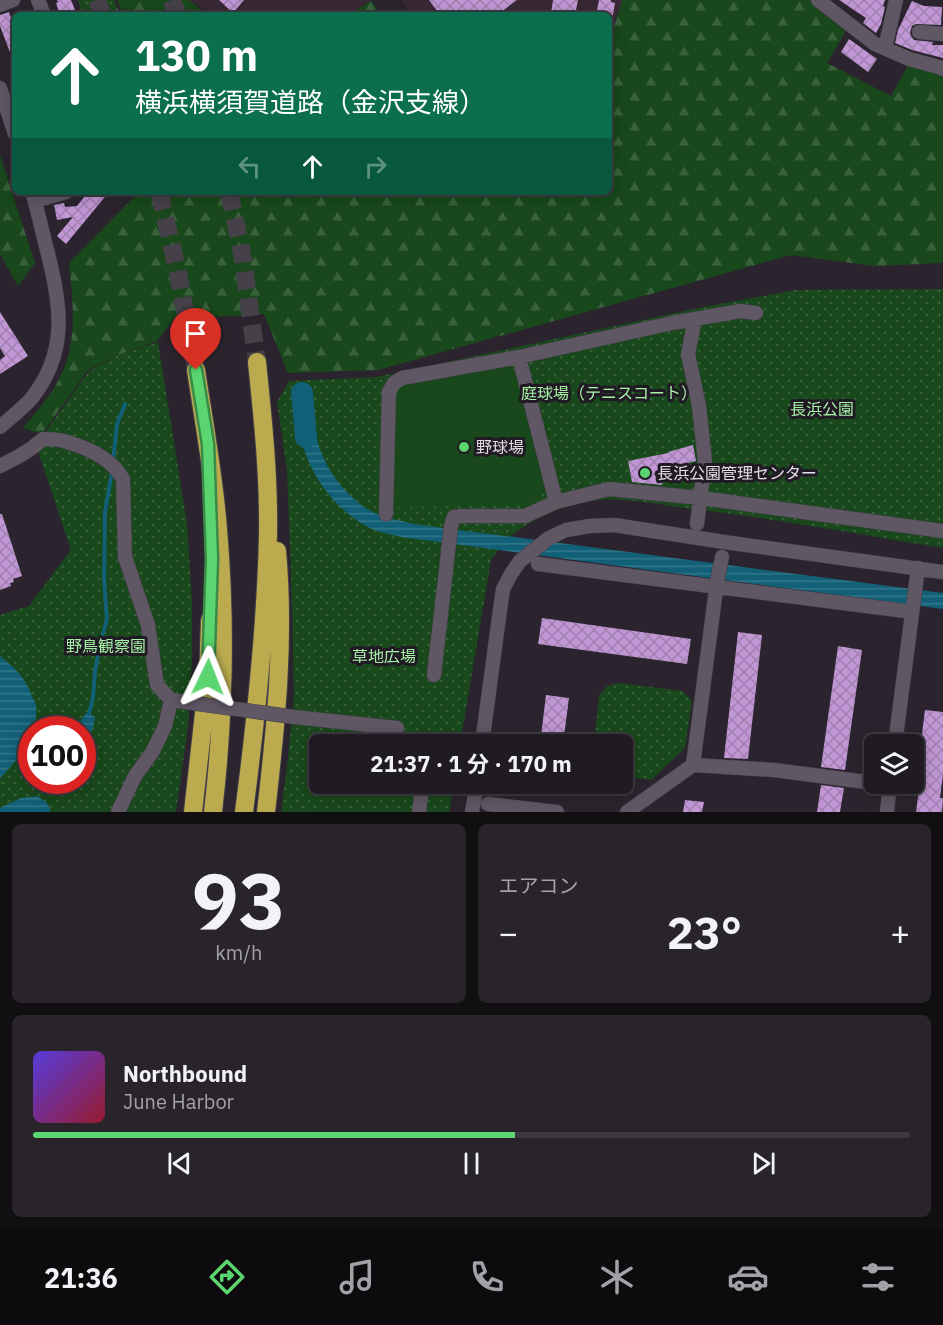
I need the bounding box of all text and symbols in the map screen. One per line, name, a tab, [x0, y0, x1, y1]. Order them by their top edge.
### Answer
text: 130 m	[135, 28, 258, 83]
icon: ahead	[36, 36, 114, 114]
text: 横浜横須賀道路（金沢支線）	[135, 84, 486, 119]
icon: left	[233, 150, 266, 183]
icon: ahead	[296, 150, 329, 183]
icon: right	[359, 150, 392, 183]
pin	[170, 308, 221, 370]
icon: arrive	[179, 317, 212, 350]
park label: 庭球場（テニスコート）	[521, 383, 697, 403]
park label: 長浜公園	[790, 399, 854, 419]
place label: 野球場	[476, 437, 524, 457]
marker: 野球場	[457, 440, 471, 454]
place label: 長浜公園管理センター	[657, 463, 817, 483]
marker: 長浜公園管理センター	[638, 466, 652, 480]
park label: 野鳥観察園	[66, 636, 146, 656]
position arrow	[176, 645, 240, 709]
park label: 草地広場	[352, 646, 416, 666]
speed limit sign: 100	[18, 716, 96, 794]
map controls	[864, 734, 924, 794]
button: layers	[864, 734, 924, 794]
text: 21:37 · 1 分 · 170 m	[370, 749, 572, 778]
text: 93	[192, 849, 286, 950]
text: エアコン	[499, 872, 579, 899]
text: 23°	[667, 903, 742, 961]
text: −	[499, 911, 518, 954]
text: +	[890, 911, 910, 954]
text: km/h	[215, 939, 262, 966]
text: Northbound	[123, 1059, 247, 1088]
text: June Harbor	[123, 1088, 234, 1115]
icon: previous	[163, 1147, 196, 1180]
icon: pause	[455, 1147, 488, 1180]
icon: next	[747, 1147, 780, 1180]
icon: directions	[206, 1256, 248, 1298]
icon: music	[336, 1256, 378, 1298]
icon: phone	[466, 1256, 508, 1298]
icon: climate	[596, 1256, 638, 1298]
icon: car	[727, 1256, 769, 1298]
icon: filters	[857, 1256, 899, 1298]
text: 21:36	[44, 1260, 118, 1295]

